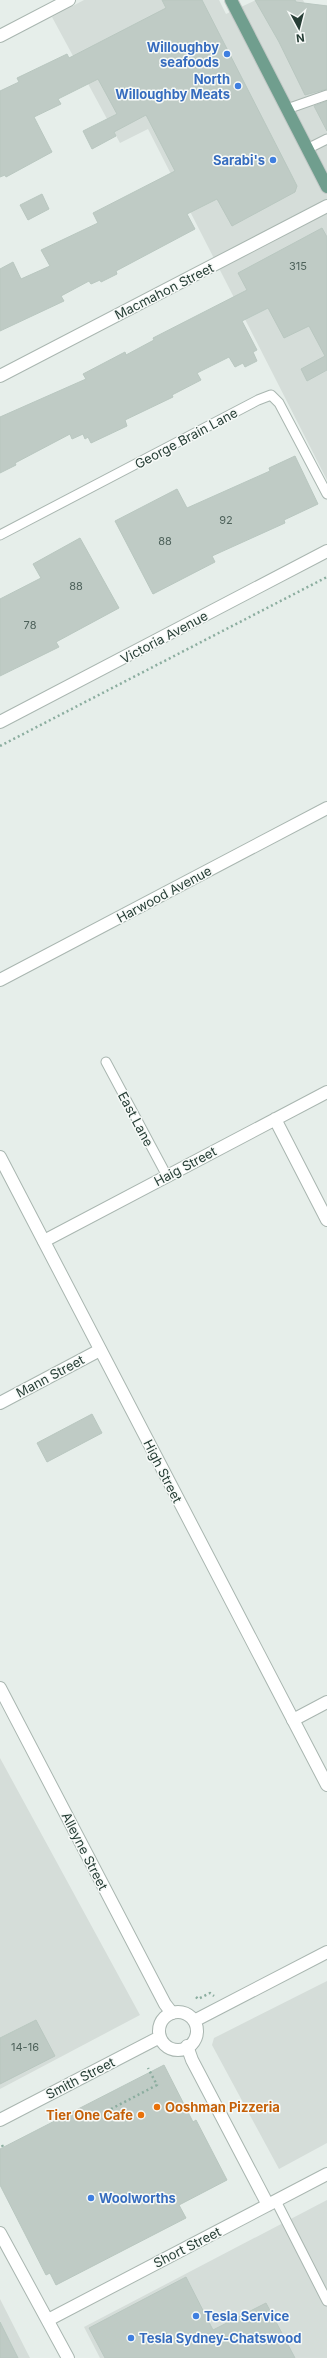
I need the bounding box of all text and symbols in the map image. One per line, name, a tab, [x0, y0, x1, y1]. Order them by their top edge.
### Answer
north arrow	[279, 8, 319, 48]
text: N	[295, 30, 305, 45]
place label: Willoughby seafoods	[147, 39, 219, 70]
marker: Willoughby seafoods	[222, 49, 232, 59]
place label: North Willoughby Meats	[115, 71, 230, 102]
marker: North Willoughby Meats	[233, 81, 243, 91]
place label: Sarabi's	[213, 152, 265, 168]
marker: Sarabi's	[268, 155, 278, 165]
street label: Macmahon Street	[112, 259, 216, 323]
house number: 315	[289, 259, 307, 273]
street label: George Brain Lane	[132, 404, 240, 472]
house number: 92	[219, 513, 233, 527]
house number: 88	[158, 534, 172, 548]
house number: 88	[69, 579, 83, 593]
street label: Victoria Avenue	[118, 607, 210, 667]
house number: 78	[24, 618, 37, 632]
street label: Harwood Avenue	[114, 862, 214, 926]
street label: East Lane	[115, 1089, 157, 1149]
street label: Haig Street	[151, 1143, 219, 1189]
street label: Mann Street	[13, 1351, 87, 1401]
street label: High Street	[140, 1437, 186, 1505]
street label: Alleyne Street	[58, 1809, 112, 1893]
house number: 14-16	[11, 2040, 39, 2054]
street label: Smith Street	[43, 2054, 117, 2102]
place label: Ooshman Pizzeria	[165, 2099, 280, 2115]
marker: Ooshman Pizzeria	[152, 2102, 162, 2112]
place label: Tier One Cafe	[46, 2107, 133, 2123]
marker: Tier One Cafe	[136, 2110, 146, 2120]
place label: Woolworths	[99, 2190, 176, 2206]
marker: Woolworths	[86, 2193, 96, 2203]
street label: Short Street	[151, 2223, 223, 2271]
place label: Tesla Service	[204, 2308, 290, 2324]
marker: Tesla Service	[191, 2311, 201, 2321]
place label: Tesla Sydney-Chatswood	[139, 2330, 301, 2346]
marker: Tesla Sydney-Chatswood	[126, 2333, 136, 2343]

